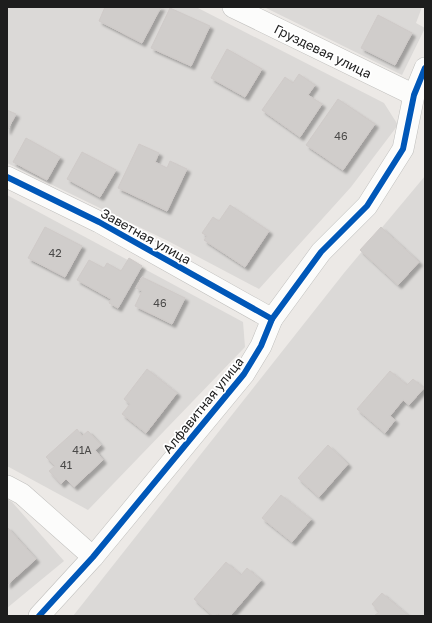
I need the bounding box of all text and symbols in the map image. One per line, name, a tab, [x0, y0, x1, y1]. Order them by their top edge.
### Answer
street label: Груздевая улица	[272, 21, 374, 81]
house number: 46	[334, 129, 348, 142]
street label: Заветная улица	[98, 205, 194, 267]
house number: 42	[48, 246, 62, 259]
house number: 46	[153, 296, 167, 309]
street label: Алфавитная улица	[159, 354, 247, 456]
house number: 41А	[72, 443, 92, 456]
house number: 41	[60, 458, 72, 471]

